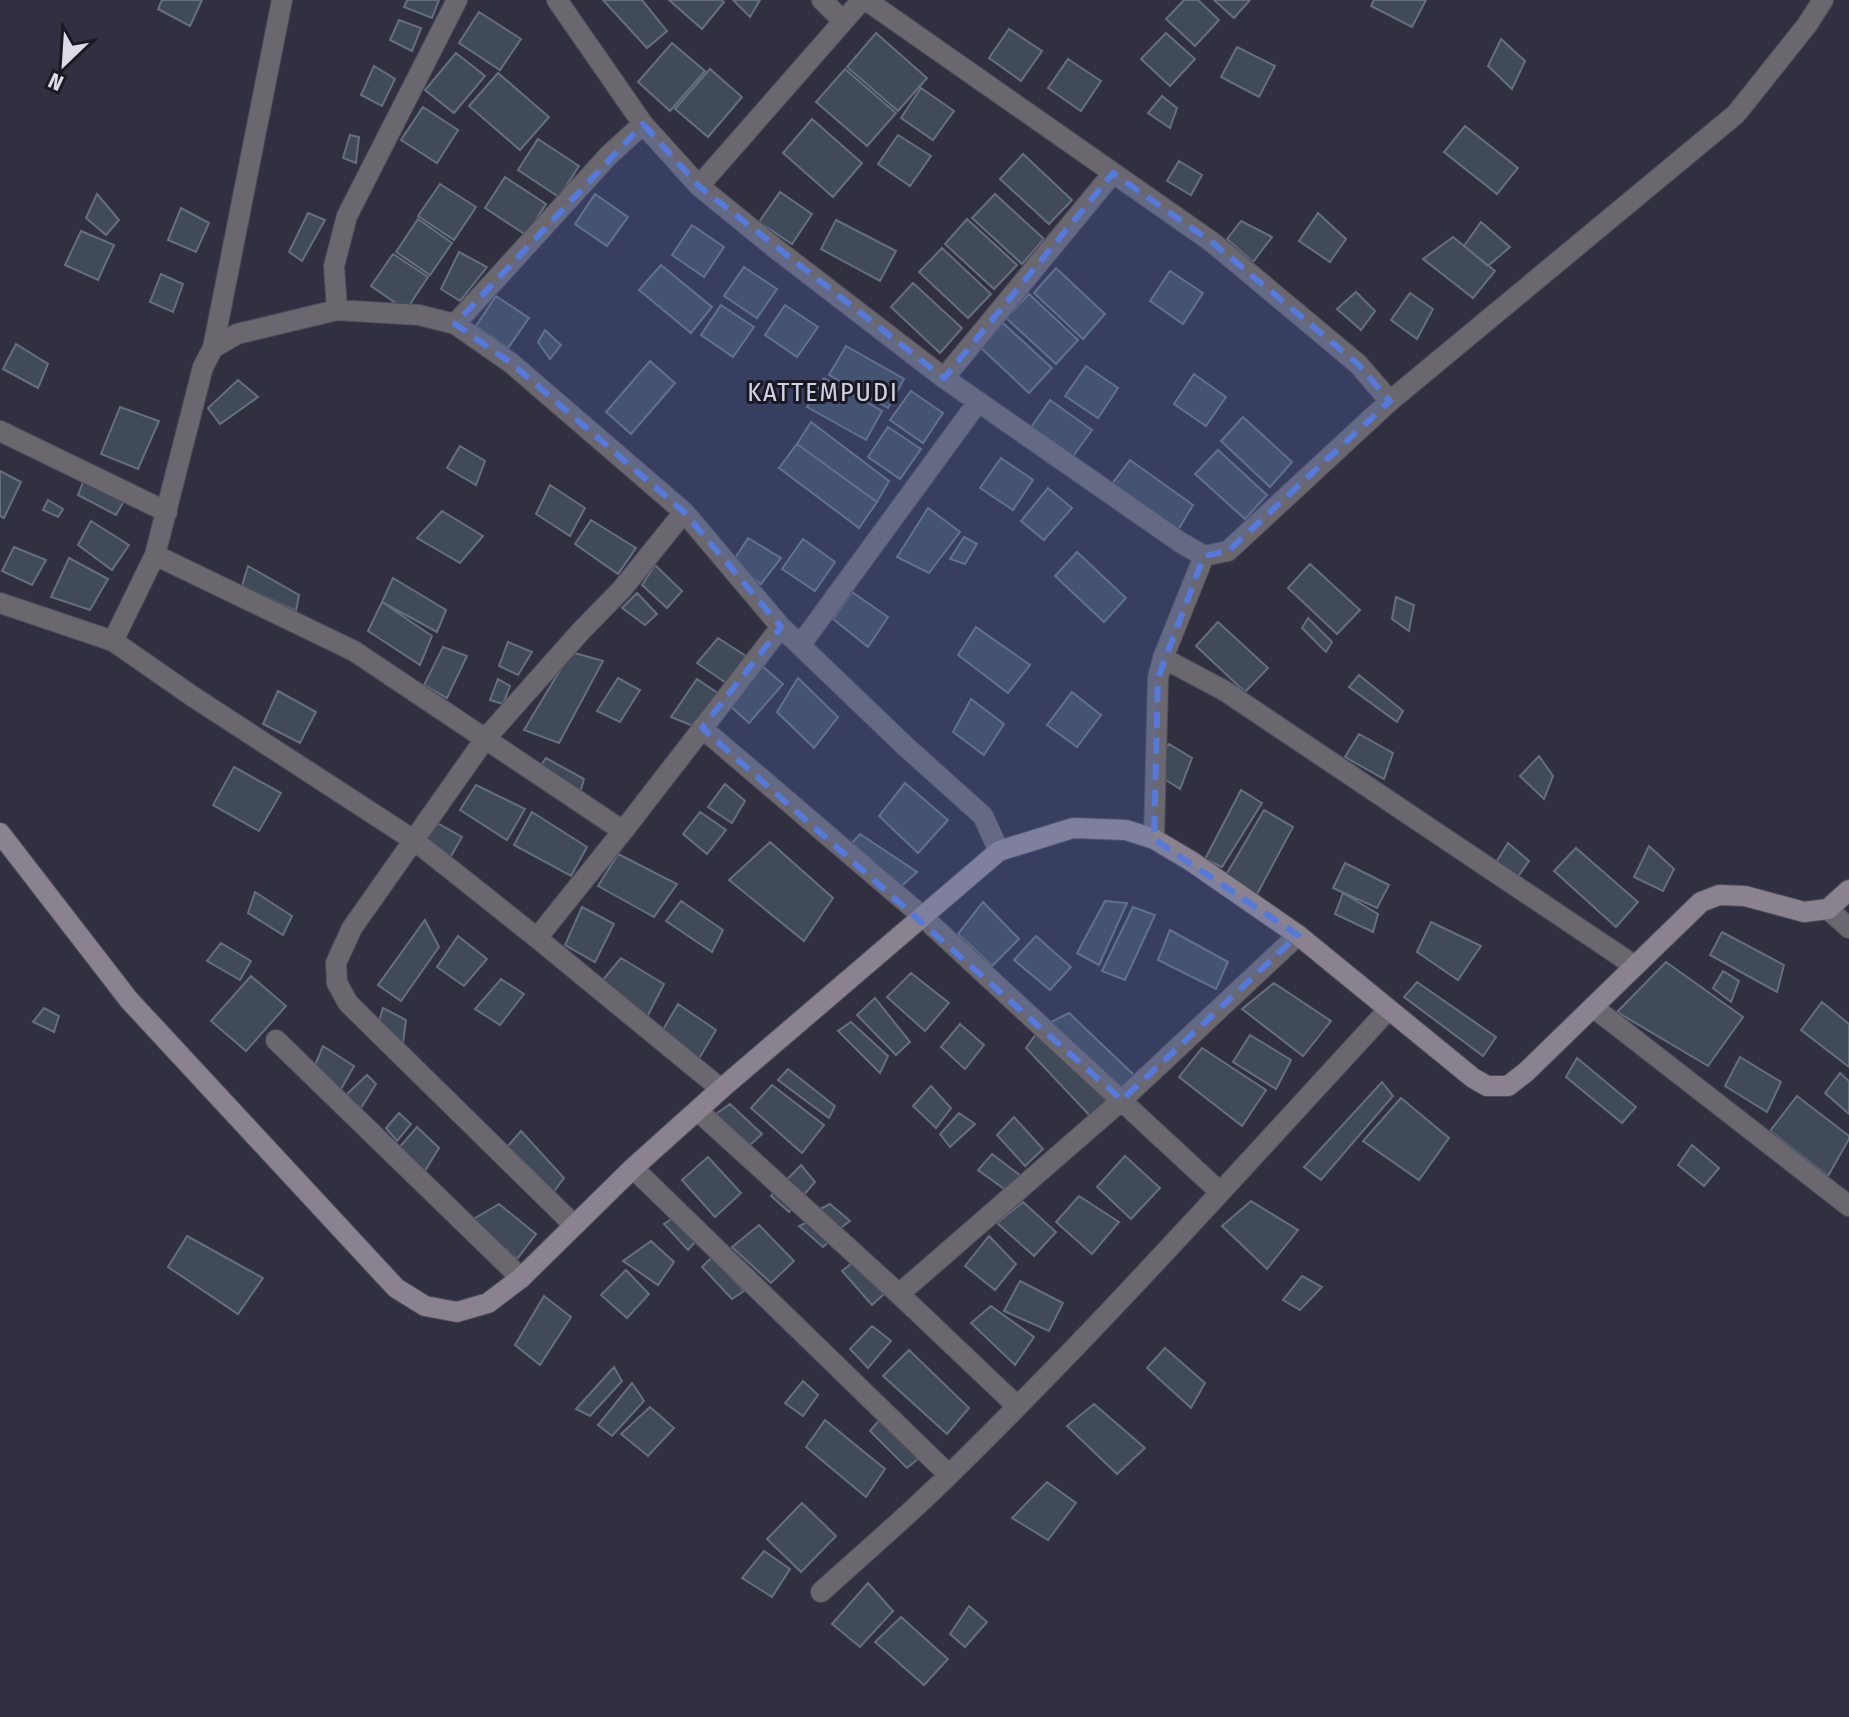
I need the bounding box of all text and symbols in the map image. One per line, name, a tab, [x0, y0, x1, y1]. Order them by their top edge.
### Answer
north arrow	[24, 24, 104, 104]
text: N	[44, 67, 67, 97]
district label: KATTEMPUDI	[747, 377, 899, 408]

